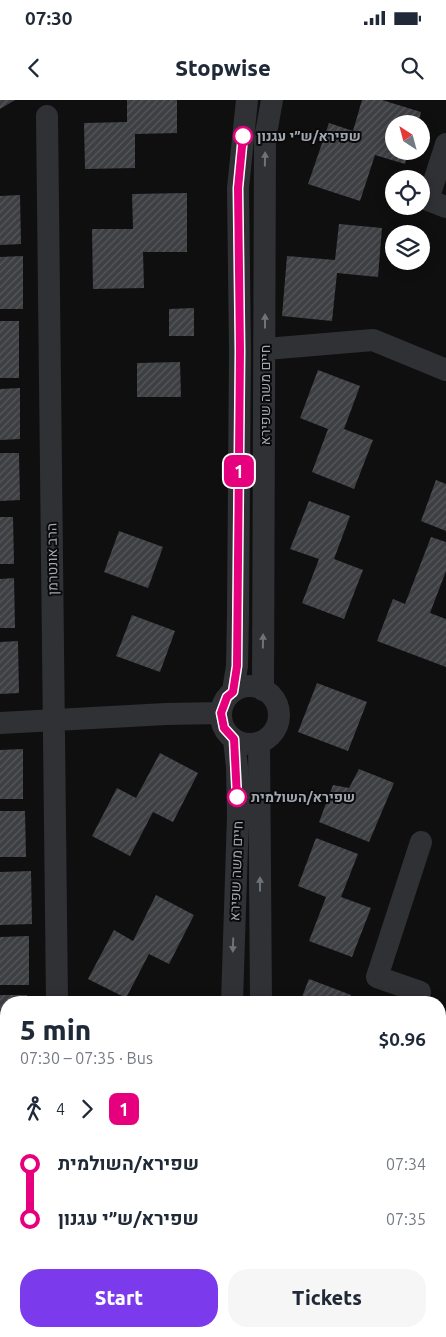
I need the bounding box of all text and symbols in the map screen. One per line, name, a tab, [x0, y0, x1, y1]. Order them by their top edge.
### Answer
text: 07:30	[25, 7, 73, 29]
icon: back	[20, 54, 48, 82]
icon: search	[398, 54, 426, 82]
text: Stopwise	[175, 55, 271, 80]
north arrow	[385, 115, 430, 160]
map controls	[385, 115, 430, 270]
marker: שפירא/ש״י עגנון	[233, 126, 253, 146]
place label: שפירא/ש״י עגנון	[257, 128, 361, 144]
one-way arrow	[261, 150, 269, 166]
button: locate	[385, 170, 430, 215]
button: layers	[385, 225, 430, 270]
one-way arrow	[261, 313, 269, 329]
street label: חיים משה שפירא	[257, 345, 273, 445]
line badge: 1	[223, 455, 255, 487]
text: 1	[234, 461, 244, 481]
street label: הרב אונטרמן	[43, 523, 61, 595]
one-way arrow	[259, 633, 267, 649]
marker: שפירא/השולמית	[227, 787, 247, 807]
place label: שפירא/השולמית	[251, 789, 355, 805]
street label: חיים משה שפירא	[226, 821, 246, 921]
one-way arrow	[256, 876, 264, 892]
one-way arrow	[229, 938, 237, 954]
text: 5 min	[20, 1014, 91, 1045]
text: $0.96	[378, 1028, 426, 1050]
text: 07:30 – 07:35 · Bus	[20, 1049, 153, 1067]
icon: walk	[20, 1095, 48, 1123]
icon: forward	[73, 1095, 101, 1123]
text: 1	[119, 1099, 129, 1119]
text: 4	[56, 1100, 65, 1118]
text: שפירא/השולמית	[58, 1152, 199, 1174]
text: 07:34	[386, 1155, 426, 1173]
text: שפירא/ש״י עגנון	[58, 1207, 199, 1229]
text: 07:35	[386, 1210, 426, 1228]
button: Start	[20, 1269, 218, 1327]
button: Tickets	[228, 1269, 426, 1327]

